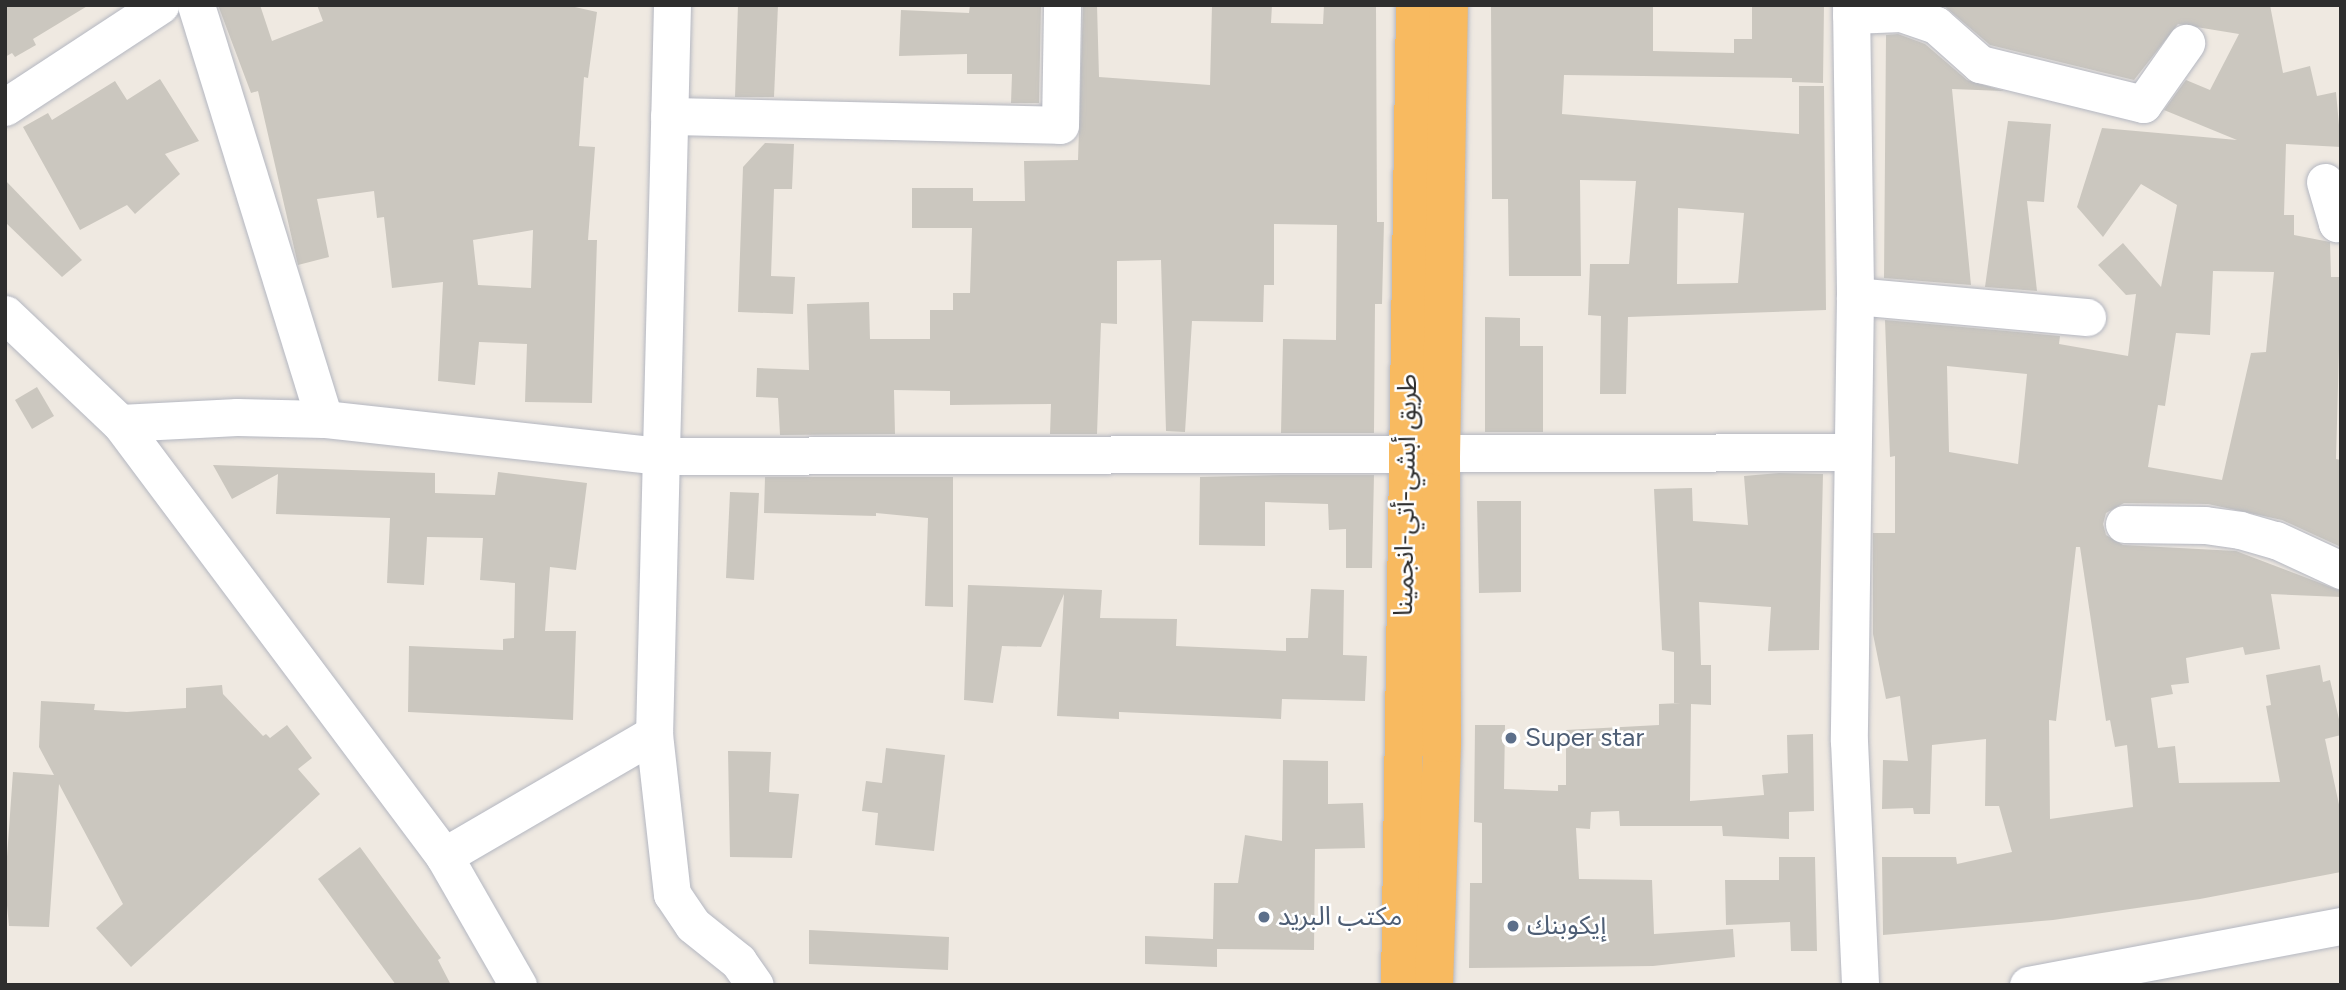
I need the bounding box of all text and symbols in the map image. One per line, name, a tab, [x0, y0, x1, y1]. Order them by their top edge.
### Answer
street label: طريق أبشي-أتي-انجمينا	[1388, 374, 1424, 616]
place label: Super star	[1525, 722, 1644, 754]
marker: Super star	[1503, 730, 1519, 746]
place label: مكتب البريد	[1278, 901, 1402, 933]
marker: مكتب البريد	[1256, 909, 1272, 925]
place label: إيكوبنك	[1527, 910, 1606, 942]
marker: إيكوبنك	[1505, 918, 1521, 934]

